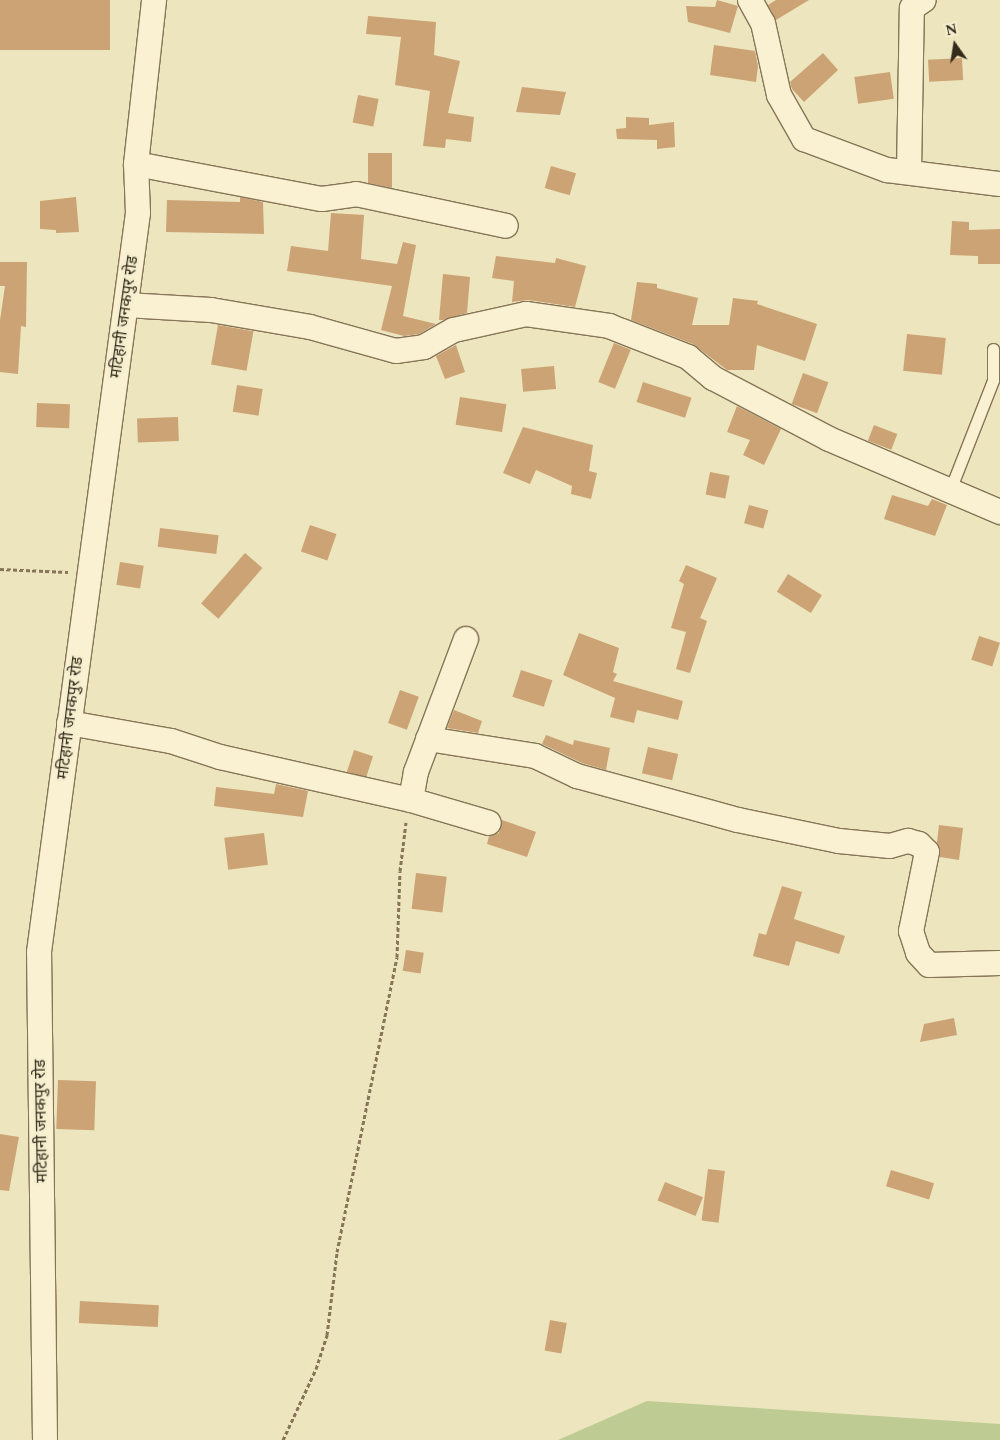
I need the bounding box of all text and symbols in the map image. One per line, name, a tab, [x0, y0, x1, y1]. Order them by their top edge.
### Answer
text: N	[944, 18, 959, 41]
north arrow	[930, 20, 980, 70]
street label: मटिहानी जनकपुर रोड	[106, 255, 142, 379]
street label: मटिहानी जनकपुर रोड	[53, 656, 87, 780]
street label: मटिहानी जनकपुर रोड	[30, 1059, 52, 1183]

